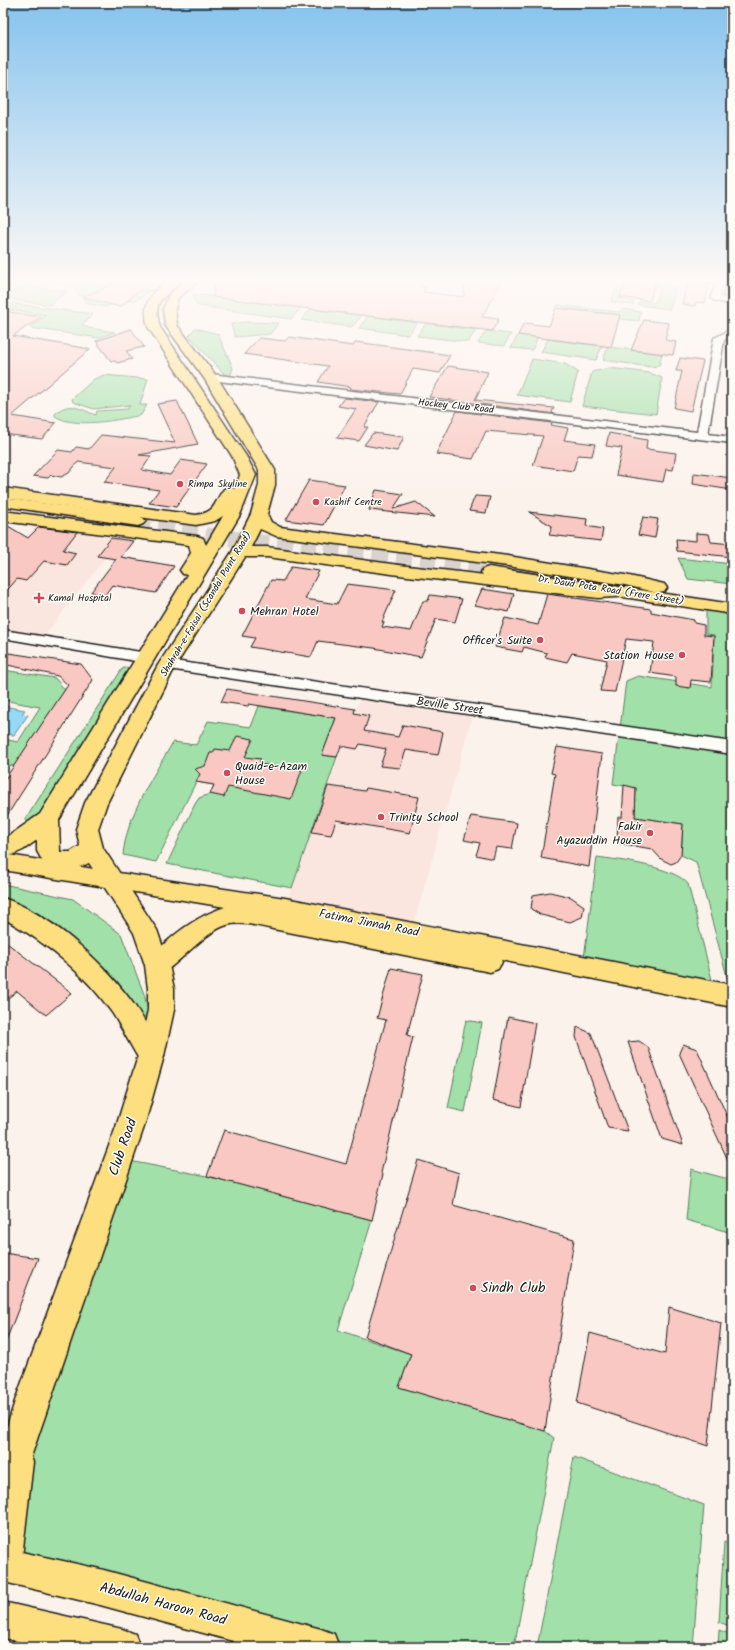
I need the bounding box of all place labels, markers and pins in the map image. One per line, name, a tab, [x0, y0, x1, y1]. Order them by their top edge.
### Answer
place label: Rimpa Skyline	[188, 476, 248, 492]
marker: Rimpa Skyline	[175, 479, 185, 489]
place label: Kashif Centre	[324, 494, 382, 510]
marker: Kashif Centre	[311, 497, 321, 507]
place label: Kamal Hospital	[48, 590, 112, 606]
marker: Kamal Hospital	[33, 592, 45, 604]
place label: Mehran Hotel	[250, 602, 319, 621]
marker: Mehran Hotel	[237, 606, 247, 616]
place label: Officer's Suite	[462, 631, 533, 650]
marker: Officer's Suite	[535, 635, 545, 645]
place label: Station House	[603, 646, 675, 665]
marker: Station House	[677, 650, 687, 660]
place label: Quaid-e-Azam House	[235, 757, 308, 790]
marker: Quaid-e-Azam House	[222, 768, 232, 778]
place label: Trinity School	[389, 808, 459, 827]
marker: Trinity School	[376, 812, 386, 822]
place label: Fakir Ayazuddin House	[557, 817, 643, 850]
marker: Fakir Ayazuddin House	[645, 828, 655, 838]
place label: Sindh Club	[481, 1277, 546, 1299]
marker: Sindh Club	[468, 1283, 478, 1293]

